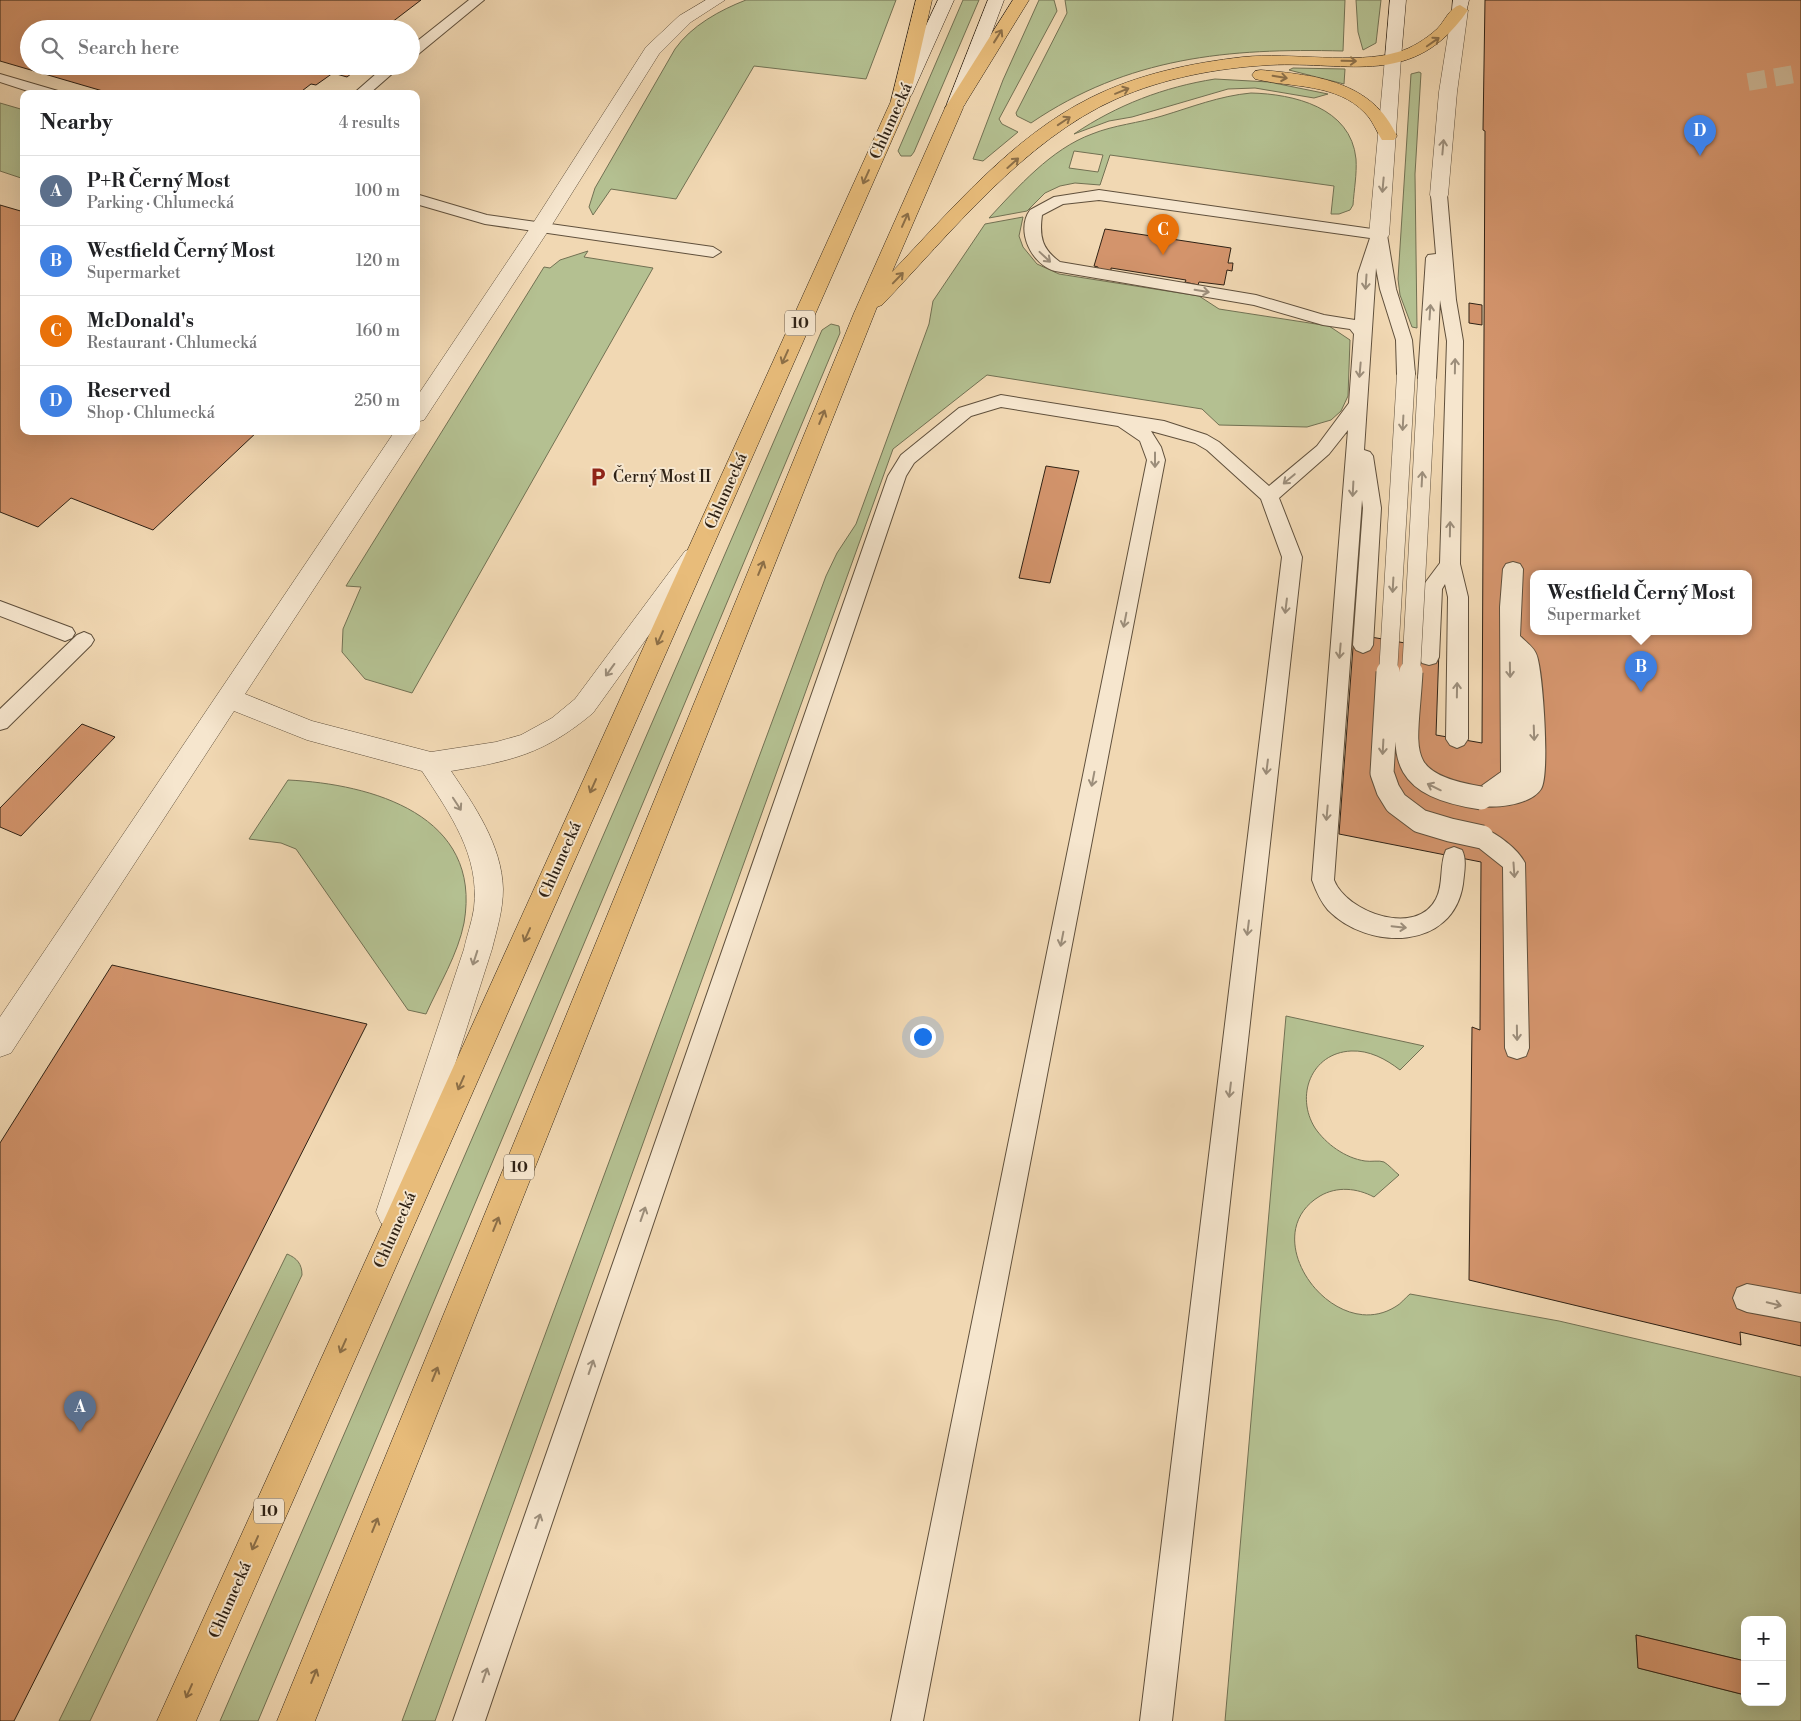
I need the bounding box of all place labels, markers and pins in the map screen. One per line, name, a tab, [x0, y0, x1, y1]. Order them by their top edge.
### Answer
pin: D	[1684, 115, 1716, 156]
pin: C	[1147, 214, 1179, 255]
place label: Černý Most II	[613, 465, 711, 487]
parking icon: Černý Most II	[587, 466, 609, 488]
pin: B	[1625, 651, 1657, 692]
pin: A	[64, 1391, 96, 1432]

